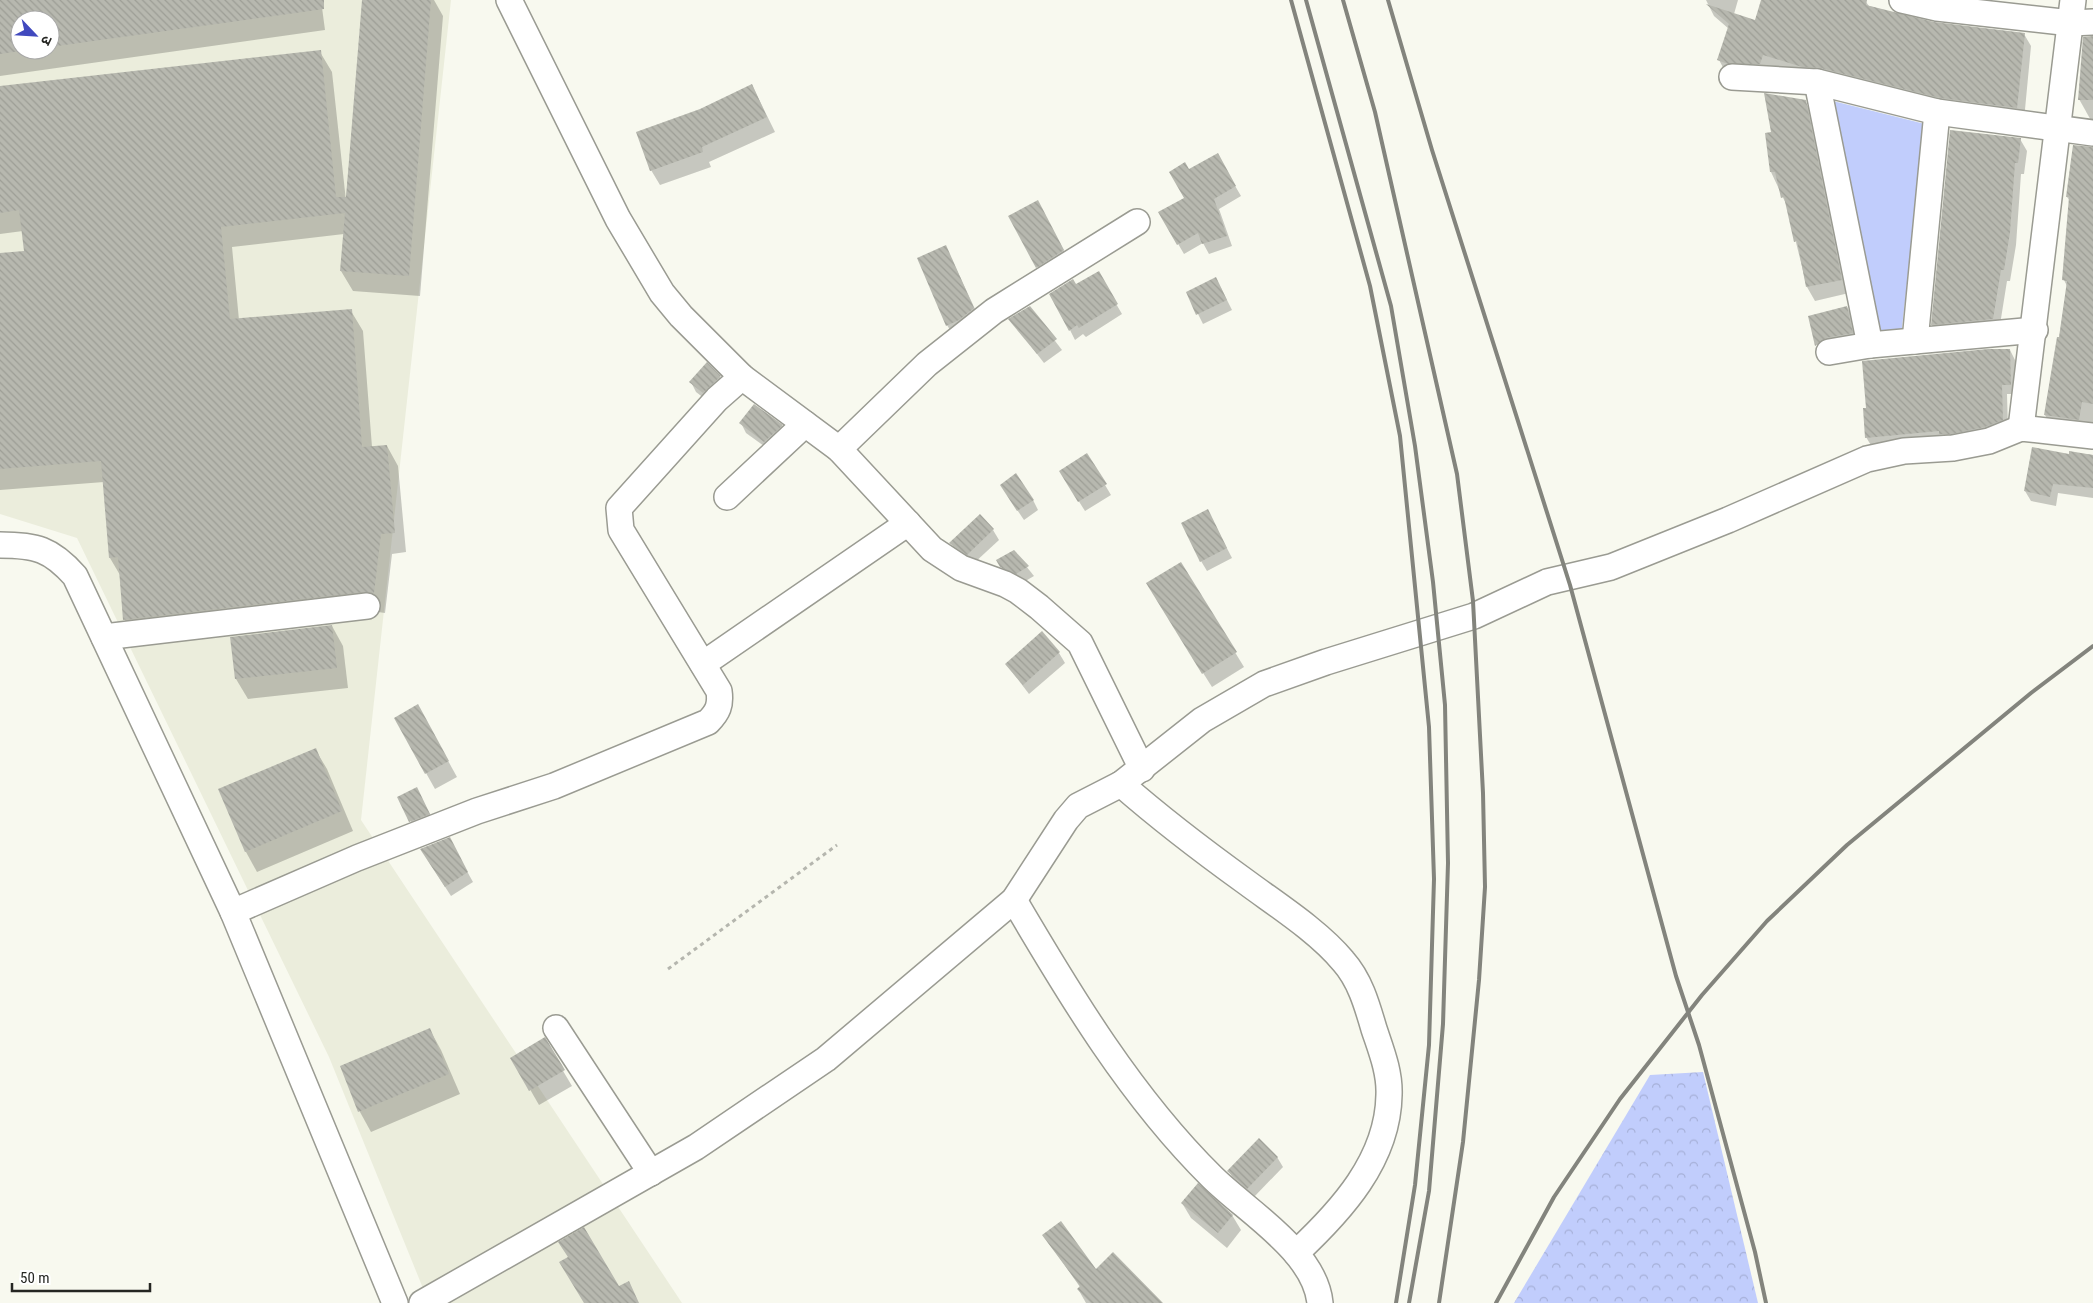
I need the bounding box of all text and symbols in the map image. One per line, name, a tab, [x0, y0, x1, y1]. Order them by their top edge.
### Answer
north arrow	[10, 10, 60, 60]
text: उ	[37, 33, 56, 48]
scale bar	[12, 1260, 150, 1292]
text: 50 m	[20, 1269, 50, 1287]

